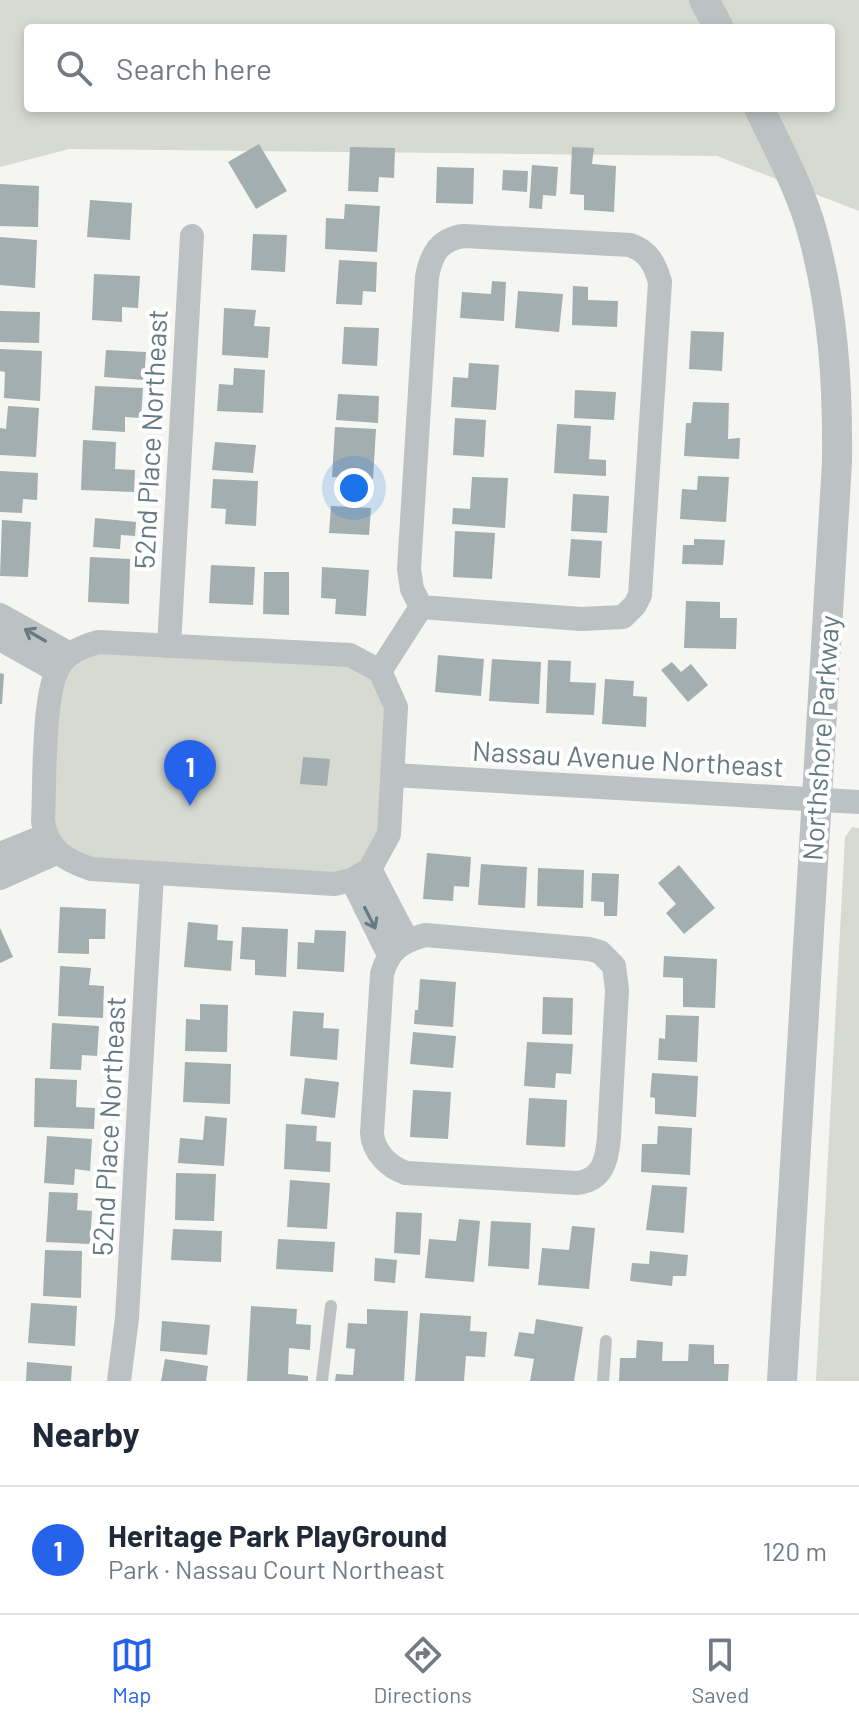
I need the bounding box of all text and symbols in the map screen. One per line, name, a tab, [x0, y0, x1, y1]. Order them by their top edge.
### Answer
search box	[24, 24, 835, 112]
icon: search	[52, 46, 96, 90]
text: Search here	[116, 50, 272, 86]
street label: 52nd Place Northeast	[126, 308, 174, 570]
your location	[334, 468, 374, 508]
street label: Northshore Parkway	[794, 614, 846, 862]
one-way arrow	[24, 626, 47, 642]
street label: Nassau Avenue Northeast	[471, 733, 785, 783]
pin: 1	[164, 740, 216, 806]
one-way arrow	[363, 905, 379, 929]
street label: 52nd Place Northeast	[84, 995, 132, 1257]
text: Nearby	[32, 1413, 140, 1454]
text: Heritage Park PlayGround	[108, 1517, 447, 1553]
text: 1	[53, 1535, 63, 1566]
text: 120 m	[763, 1535, 827, 1566]
text: Park · Nassau Court Northeast	[108, 1553, 445, 1584]
tab: Map	[110, 1633, 154, 1707]
tab: Directions	[373, 1633, 472, 1707]
tab: Saved	[691, 1633, 749, 1707]

